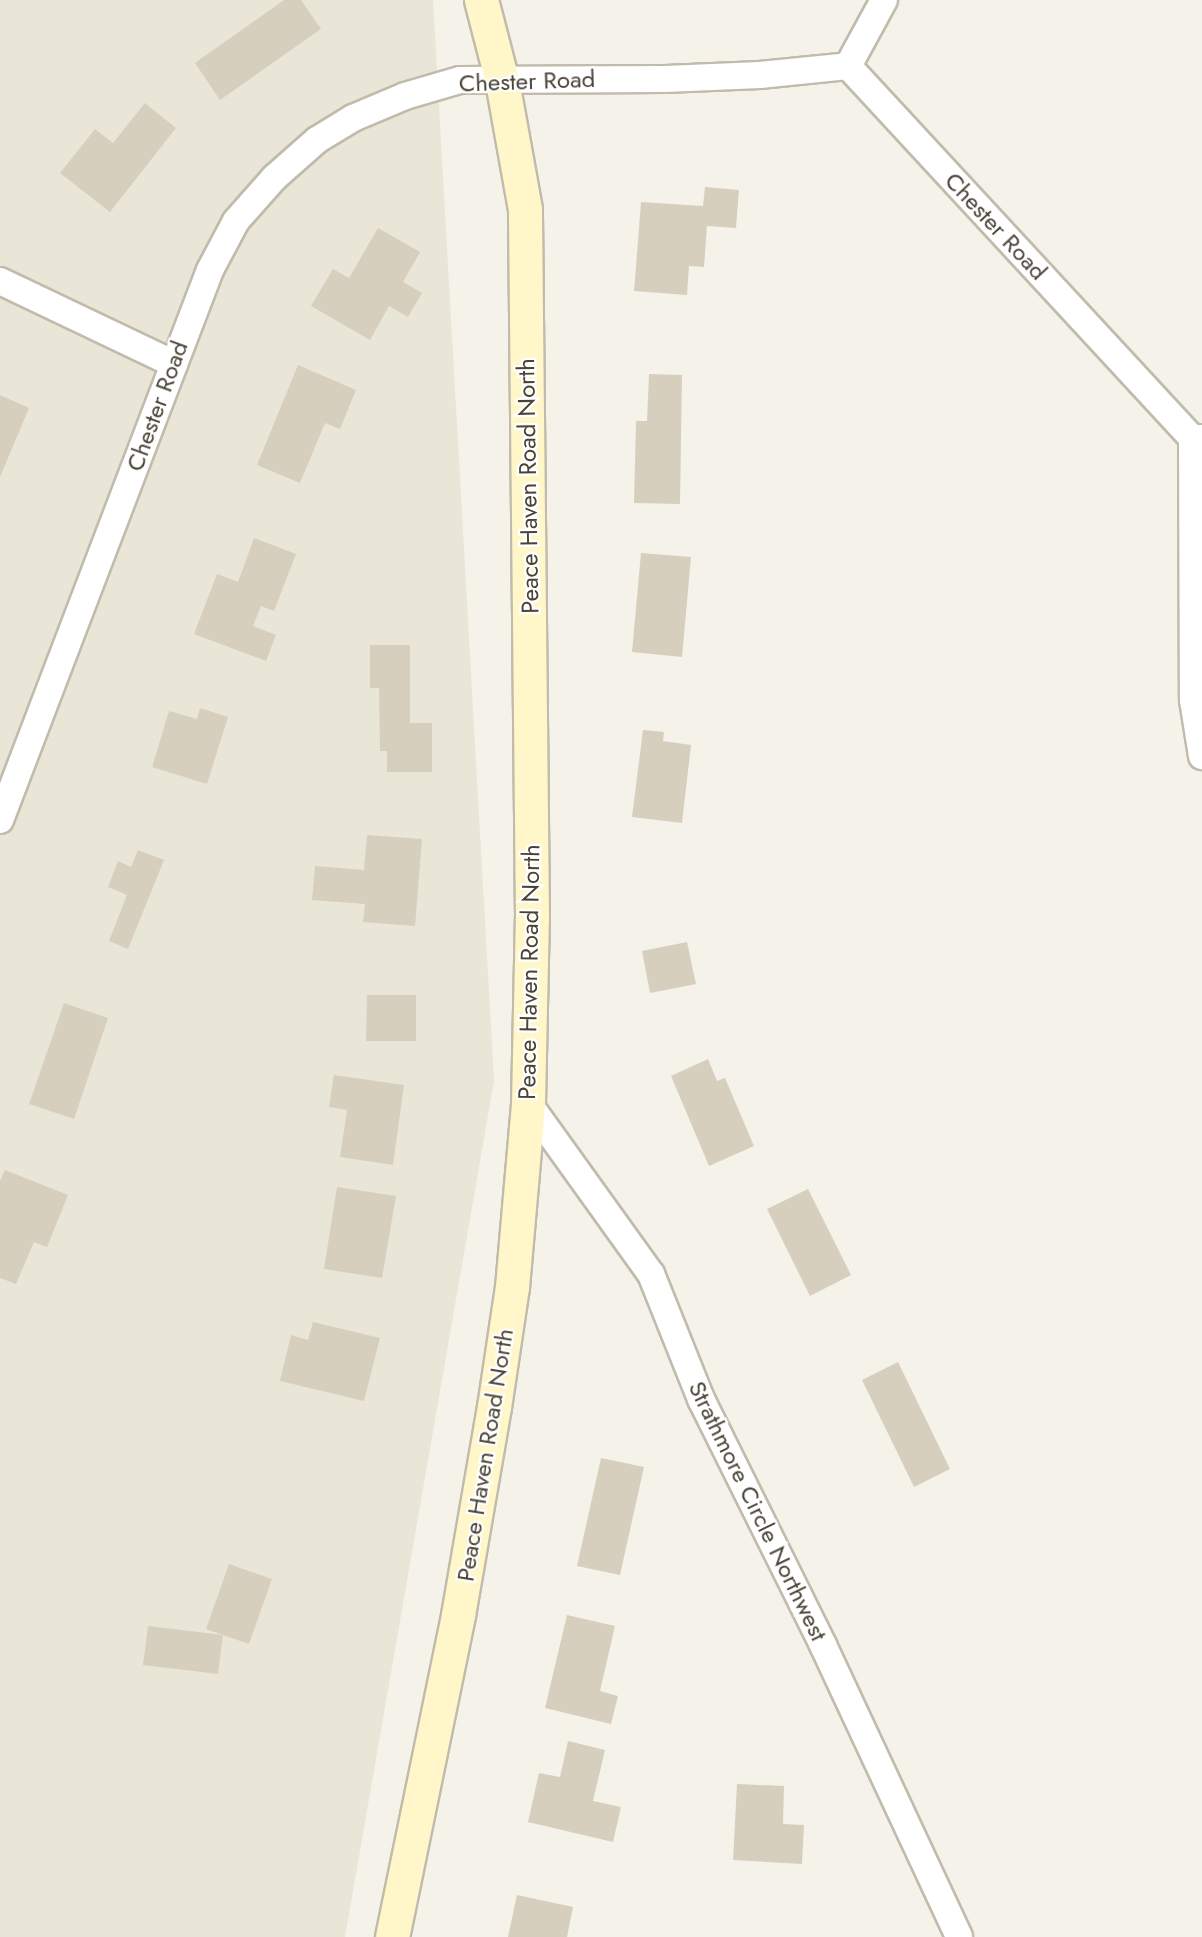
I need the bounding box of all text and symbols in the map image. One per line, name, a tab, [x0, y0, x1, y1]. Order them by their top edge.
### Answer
street label: Chester Road	[458, 64, 596, 98]
street label: Chester Road	[939, 166, 1053, 286]
street label: Chester Road	[120, 337, 194, 475]
street label: Peace Haven Road North	[511, 358, 545, 614]
street label: Peace Haven Road North	[512, 844, 546, 1100]
street label: Peace Haven Road North	[451, 1327, 519, 1583]
street label: Strathmore Circle Northwest	[683, 1376, 833, 1646]

